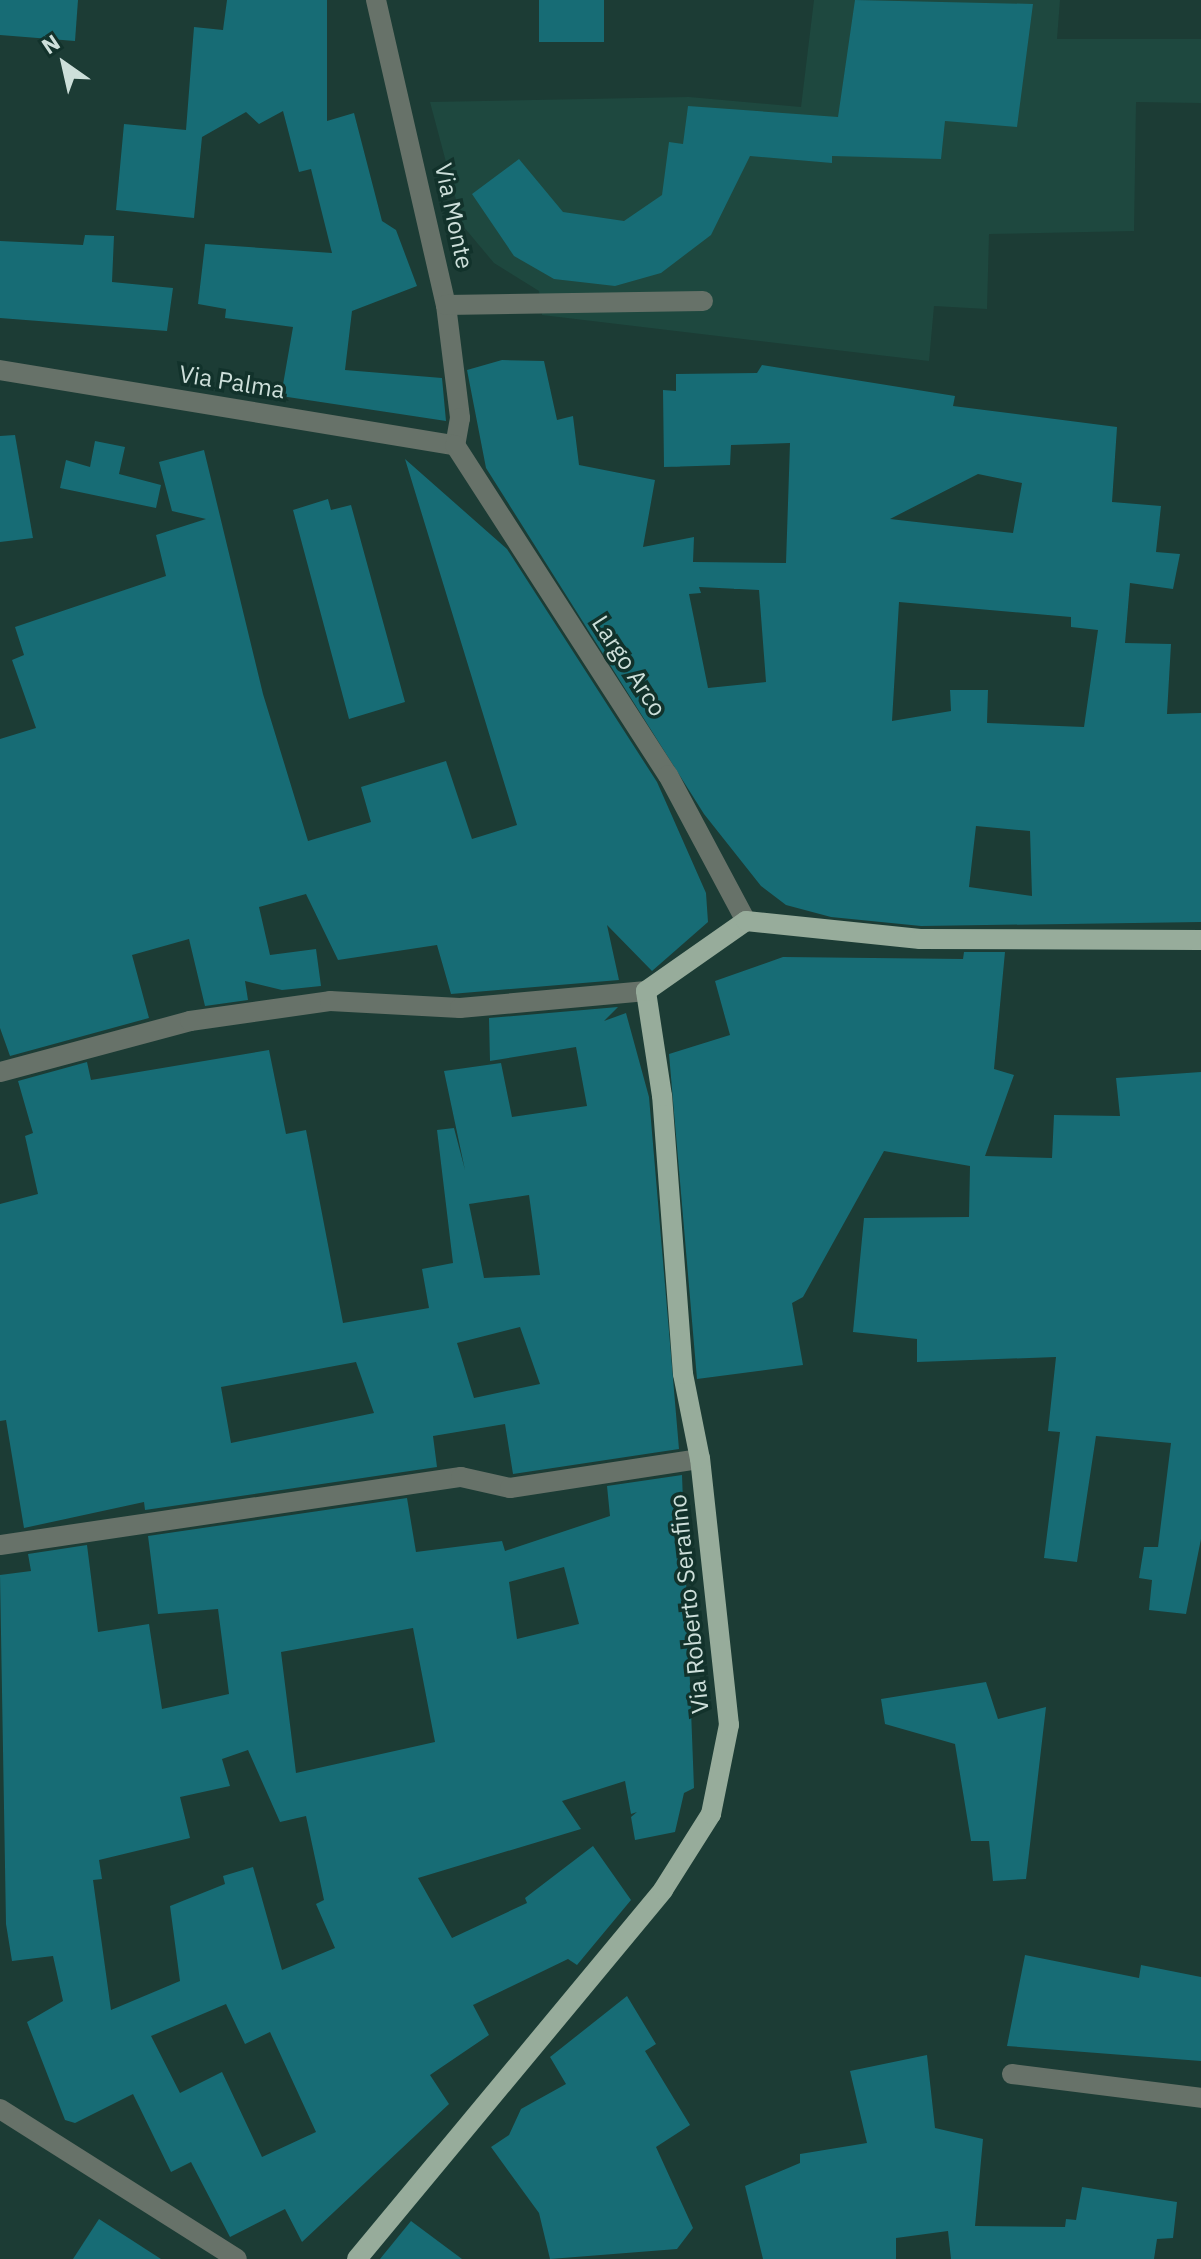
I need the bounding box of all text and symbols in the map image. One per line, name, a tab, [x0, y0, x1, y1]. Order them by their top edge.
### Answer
north arrow	[24, 24, 104, 104]
text: N	[36, 27, 65, 60]
street label: Via Monte	[429, 161, 479, 271]
street label: Via Palma	[177, 359, 287, 405]
street label: Largo Arco	[586, 610, 672, 722]
street label: Via Roberto Serafino	[663, 1493, 715, 1715]

